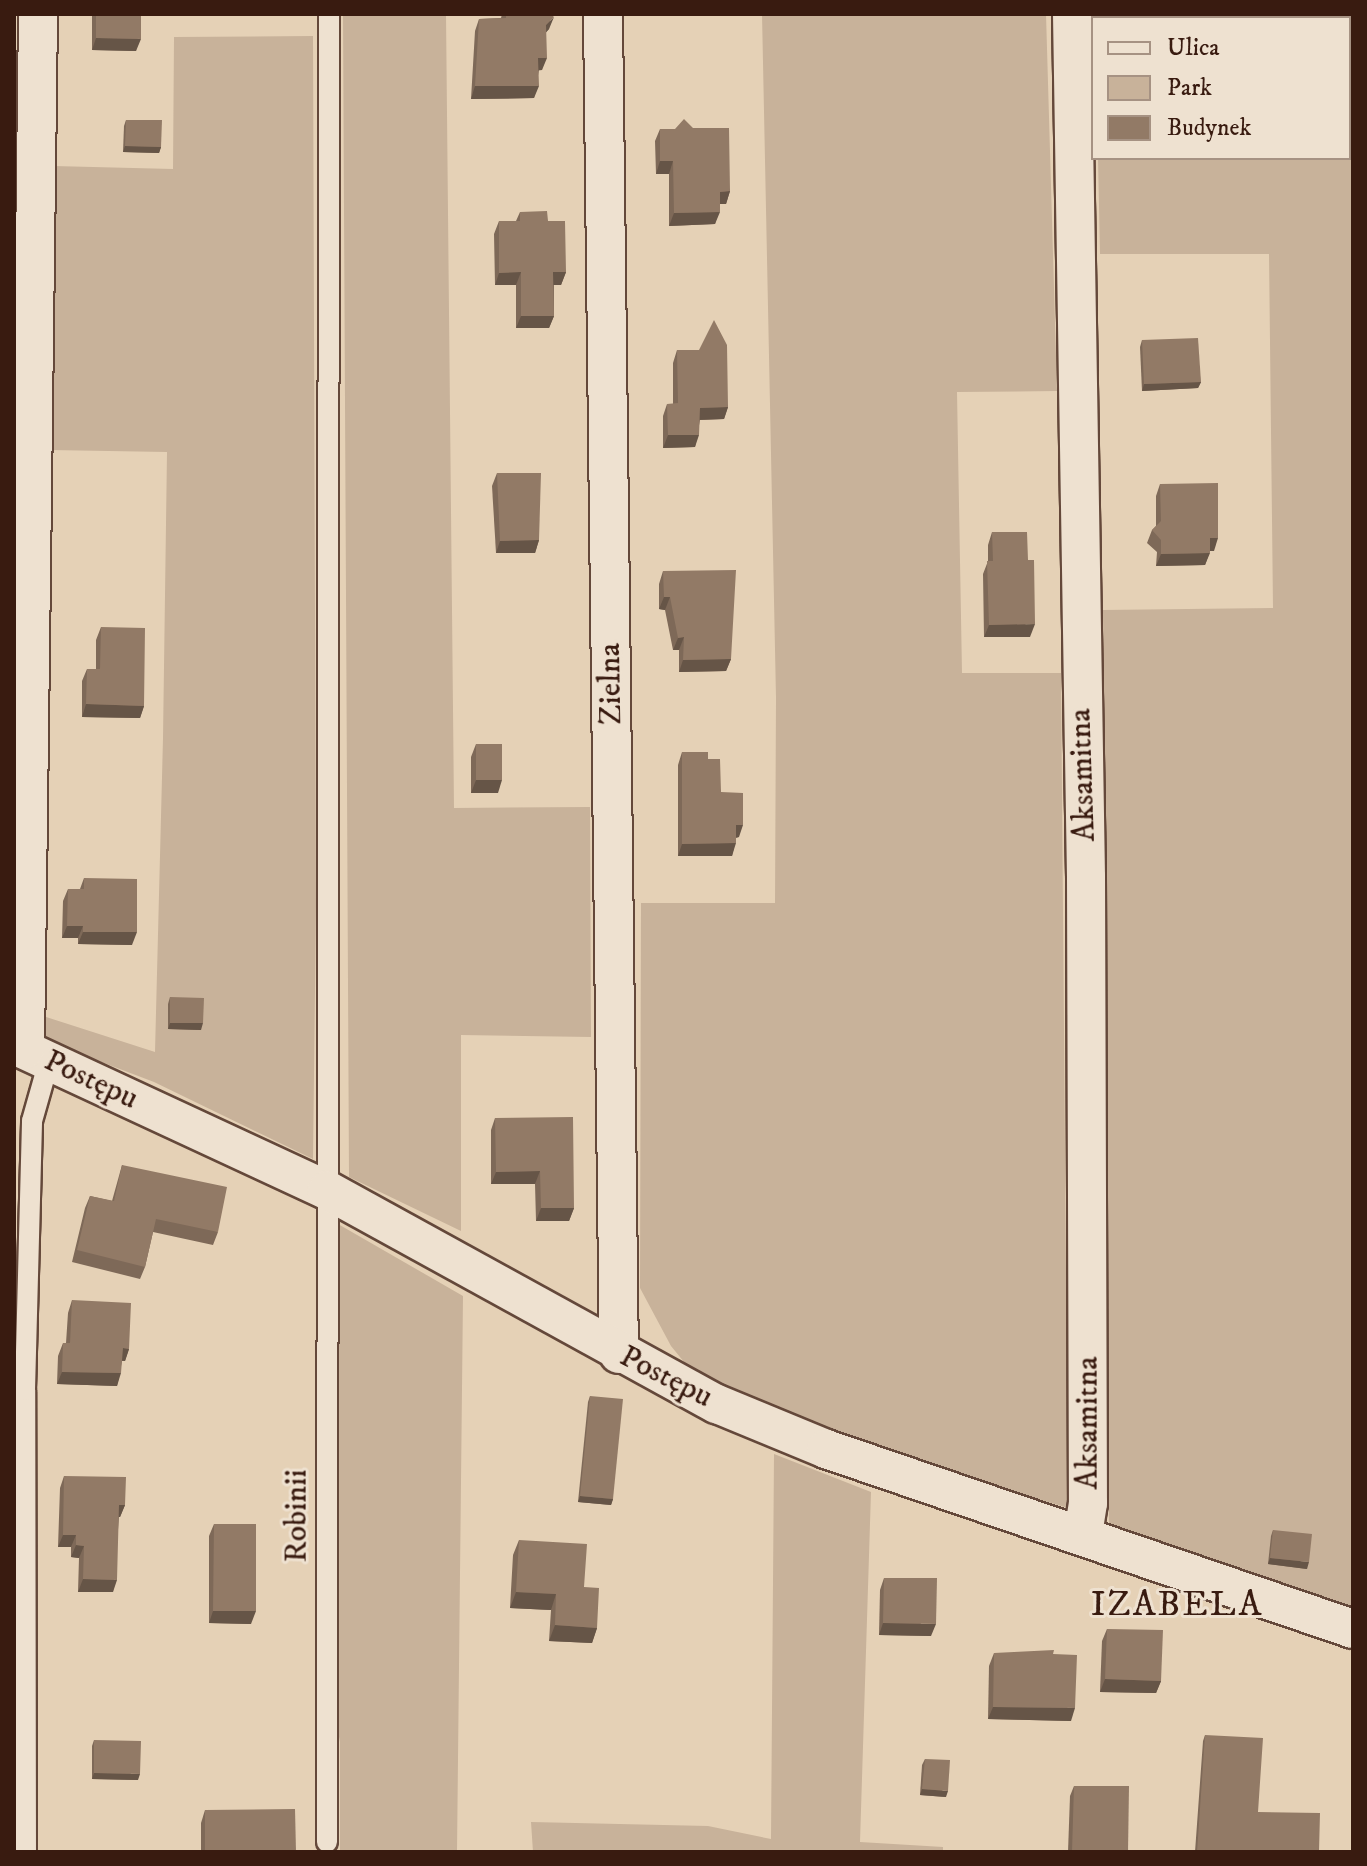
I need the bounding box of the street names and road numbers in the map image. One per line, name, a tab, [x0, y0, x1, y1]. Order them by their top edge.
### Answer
street label: Zielna	[591, 643, 631, 725]
street label: Aksamitna	[1061, 708, 1105, 842]
street label: Postępu	[38, 1042, 144, 1118]
street label: Postępu	[613, 1337, 719, 1417]
street label: Aksamitna	[1069, 1356, 1107, 1490]
street label: Robinii	[278, 1469, 316, 1563]

